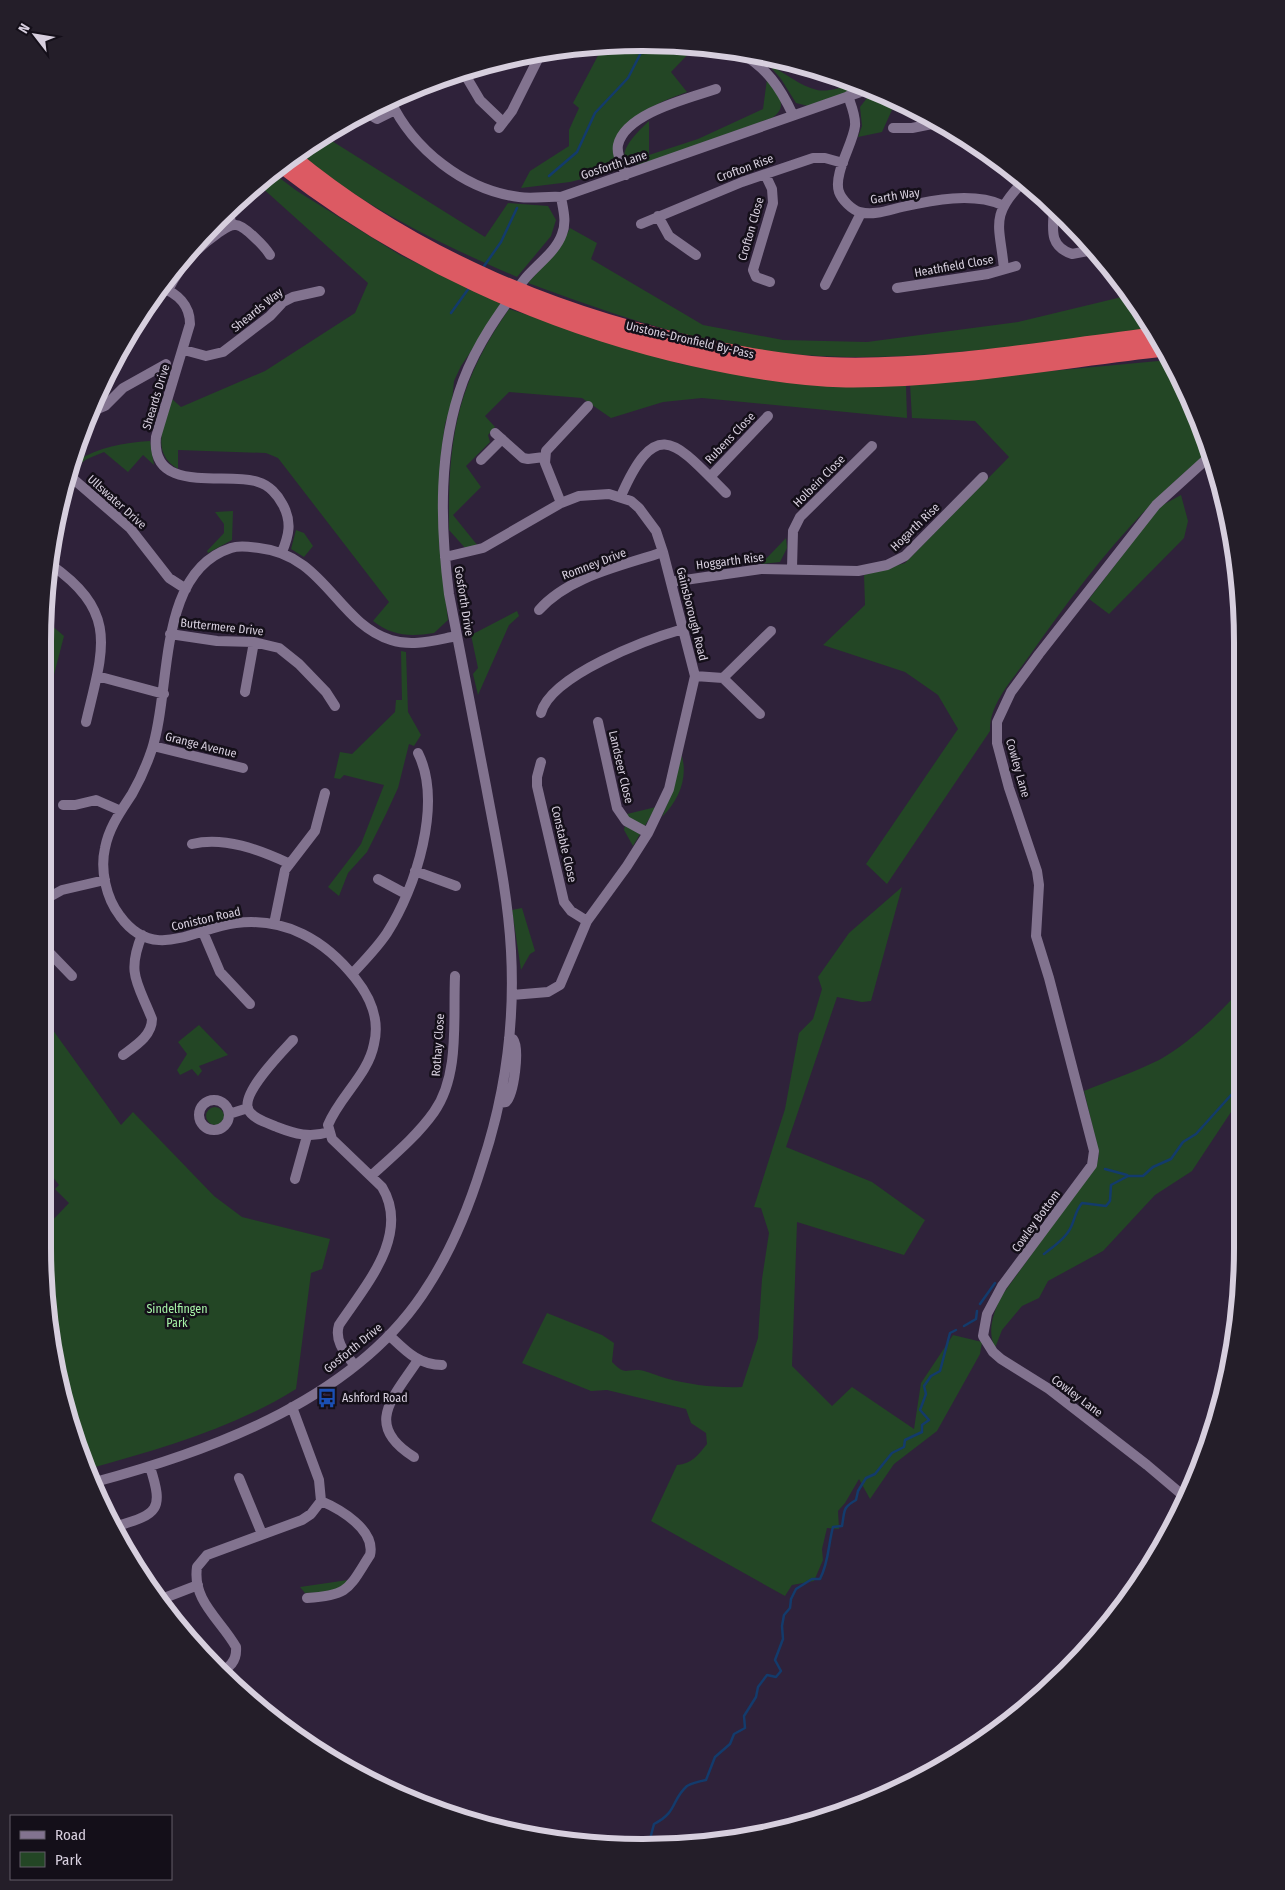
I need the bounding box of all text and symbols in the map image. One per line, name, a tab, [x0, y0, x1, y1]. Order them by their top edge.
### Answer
north arrow	[10, 10, 60, 60]
text: N	[15, 21, 34, 37]
street label: Gosforth Lane	[579, 148, 649, 182]
street label: Crofton Rise	[715, 151, 775, 185]
street label: Garth Way	[869, 185, 921, 207]
street label: Crofton Close	[735, 196, 767, 262]
street label: Heathfield Close	[913, 252, 995, 280]
street label: Sheards Way	[229, 285, 286, 335]
street label: Unstone-Dronfield By-Pass	[625, 318, 755, 362]
street label: Sheards Drive	[139, 363, 173, 431]
street label: Rubens Close	[702, 409, 758, 467]
street label: Holbein Close	[790, 452, 848, 510]
street label: Ullswater Drive	[85, 472, 149, 532]
street label: Hogarth Rise	[888, 500, 942, 554]
street label: Romney Drive	[560, 545, 628, 583]
street label: Hoggarth Rise	[695, 550, 765, 572]
street label: Gosforth Drive	[452, 565, 476, 637]
street label: Gainsborough Road	[674, 566, 710, 662]
street label: Buttermere Drive	[180, 616, 264, 638]
street label: Grange Avenue	[164, 729, 238, 761]
street label: Landseer Close	[606, 729, 636, 805]
street label: Cowley Lane	[1003, 737, 1033, 799]
street label: Constable Close	[548, 804, 580, 884]
street label: Coniston Road	[170, 904, 242, 934]
street label: Rothay Close	[429, 1013, 447, 1077]
street label: Cowley Bottom	[1009, 1187, 1063, 1255]
park label: Sindelfingen Park	[146, 1302, 208, 1330]
street label: Gosforth Drive	[321, 1320, 385, 1376]
street label: Cowley Lane	[1049, 1372, 1105, 1420]
bus stop icon: Ashford Road	[316, 1387, 338, 1409]
place label: Ashford Road	[342, 1391, 408, 1405]
legend	[10, 1815, 172, 1880]
text: Road	[55, 1826, 86, 1844]
text: Park	[55, 1851, 82, 1869]

